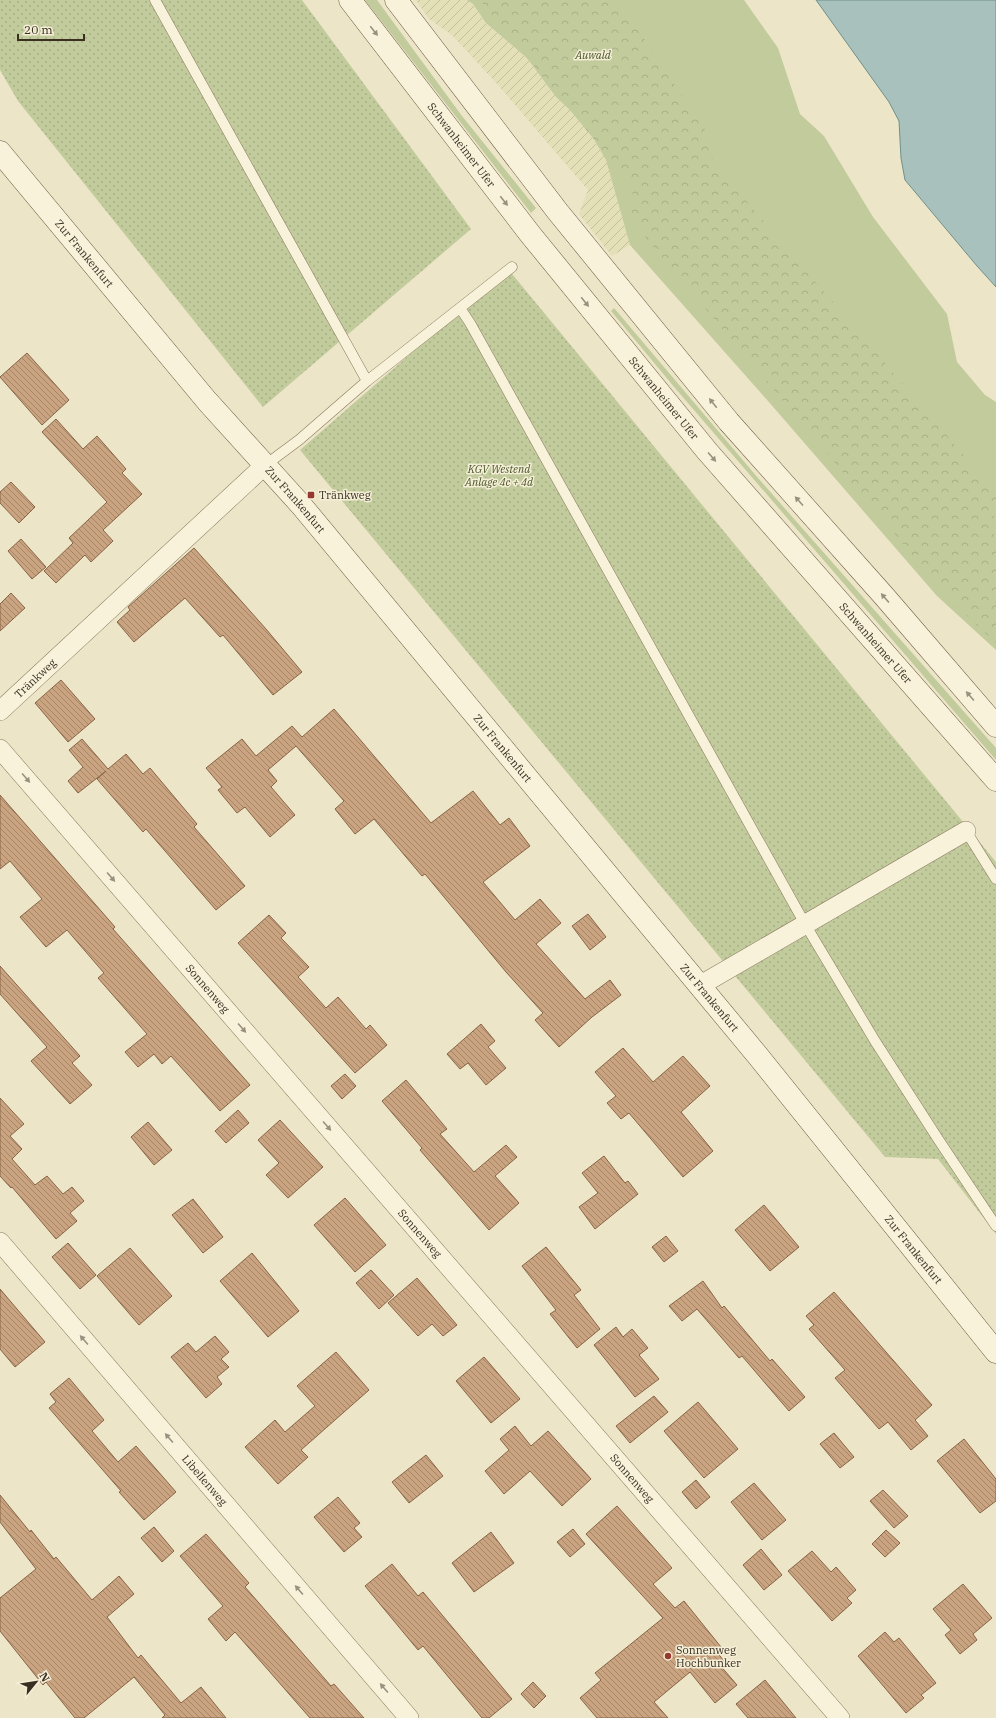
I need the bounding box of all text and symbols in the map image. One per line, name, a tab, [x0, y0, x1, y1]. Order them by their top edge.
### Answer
scale bar	[18, 16, 84, 42]
text: 20 m	[24, 22, 53, 37]
one-way arrow	[370, 25, 378, 36]
park label: Auwald	[574, 48, 612, 62]
street label: Schwanheimer Ufer	[425, 100, 499, 190]
one-way arrow	[500, 195, 509, 206]
street label: Zur Frankenfurt	[52, 217, 117, 291]
one-way arrow	[581, 297, 590, 308]
street label: Schwanheimer Ufer	[626, 354, 702, 443]
one-way arrow	[709, 398, 717, 409]
one-way arrow	[707, 452, 716, 462]
park label: KGV Westend Anlage 4c + 4d	[464, 462, 534, 489]
street label: Zur Frankenfurt	[262, 463, 328, 536]
place label: Tränkweg	[319, 488, 371, 502]
marker: Tränkweg	[306, 490, 316, 500]
one-way arrow	[794, 496, 803, 506]
one-way arrow	[881, 593, 890, 603]
street label: Schwanheimer Ufer	[837, 600, 915, 687]
street label: Tränkweg	[11, 656, 59, 701]
one-way arrow	[966, 691, 975, 701]
street label: Zur Frankenfurt	[470, 711, 535, 785]
one-way arrow	[21, 773, 30, 784]
one-way arrow	[106, 871, 115, 882]
street label: Sonnenweg	[183, 961, 233, 1016]
street label: Zur Frankenfurt	[677, 961, 742, 1035]
one-way arrow	[237, 1022, 246, 1033]
one-way arrow	[322, 1121, 331, 1131]
street label: Sonnenweg	[395, 1206, 445, 1261]
street label: Zur Frankenfurt	[882, 1212, 945, 1287]
one-way arrow	[79, 1334, 88, 1345]
one-way arrow	[164, 1433, 173, 1444]
street label: Sonnenweg	[607, 1451, 657, 1505]
street label: Libellenweg	[179, 1452, 230, 1508]
one-way arrow	[294, 1585, 304, 1595]
place label: Sonnenweg Hochbunker	[676, 1643, 741, 1670]
marker: Sonnenweg Hochbunker	[663, 1651, 673, 1661]
north arrow	[16, 1662, 56, 1702]
text: N	[36, 1670, 53, 1685]
one-way arrow	[379, 1683, 388, 1694]

